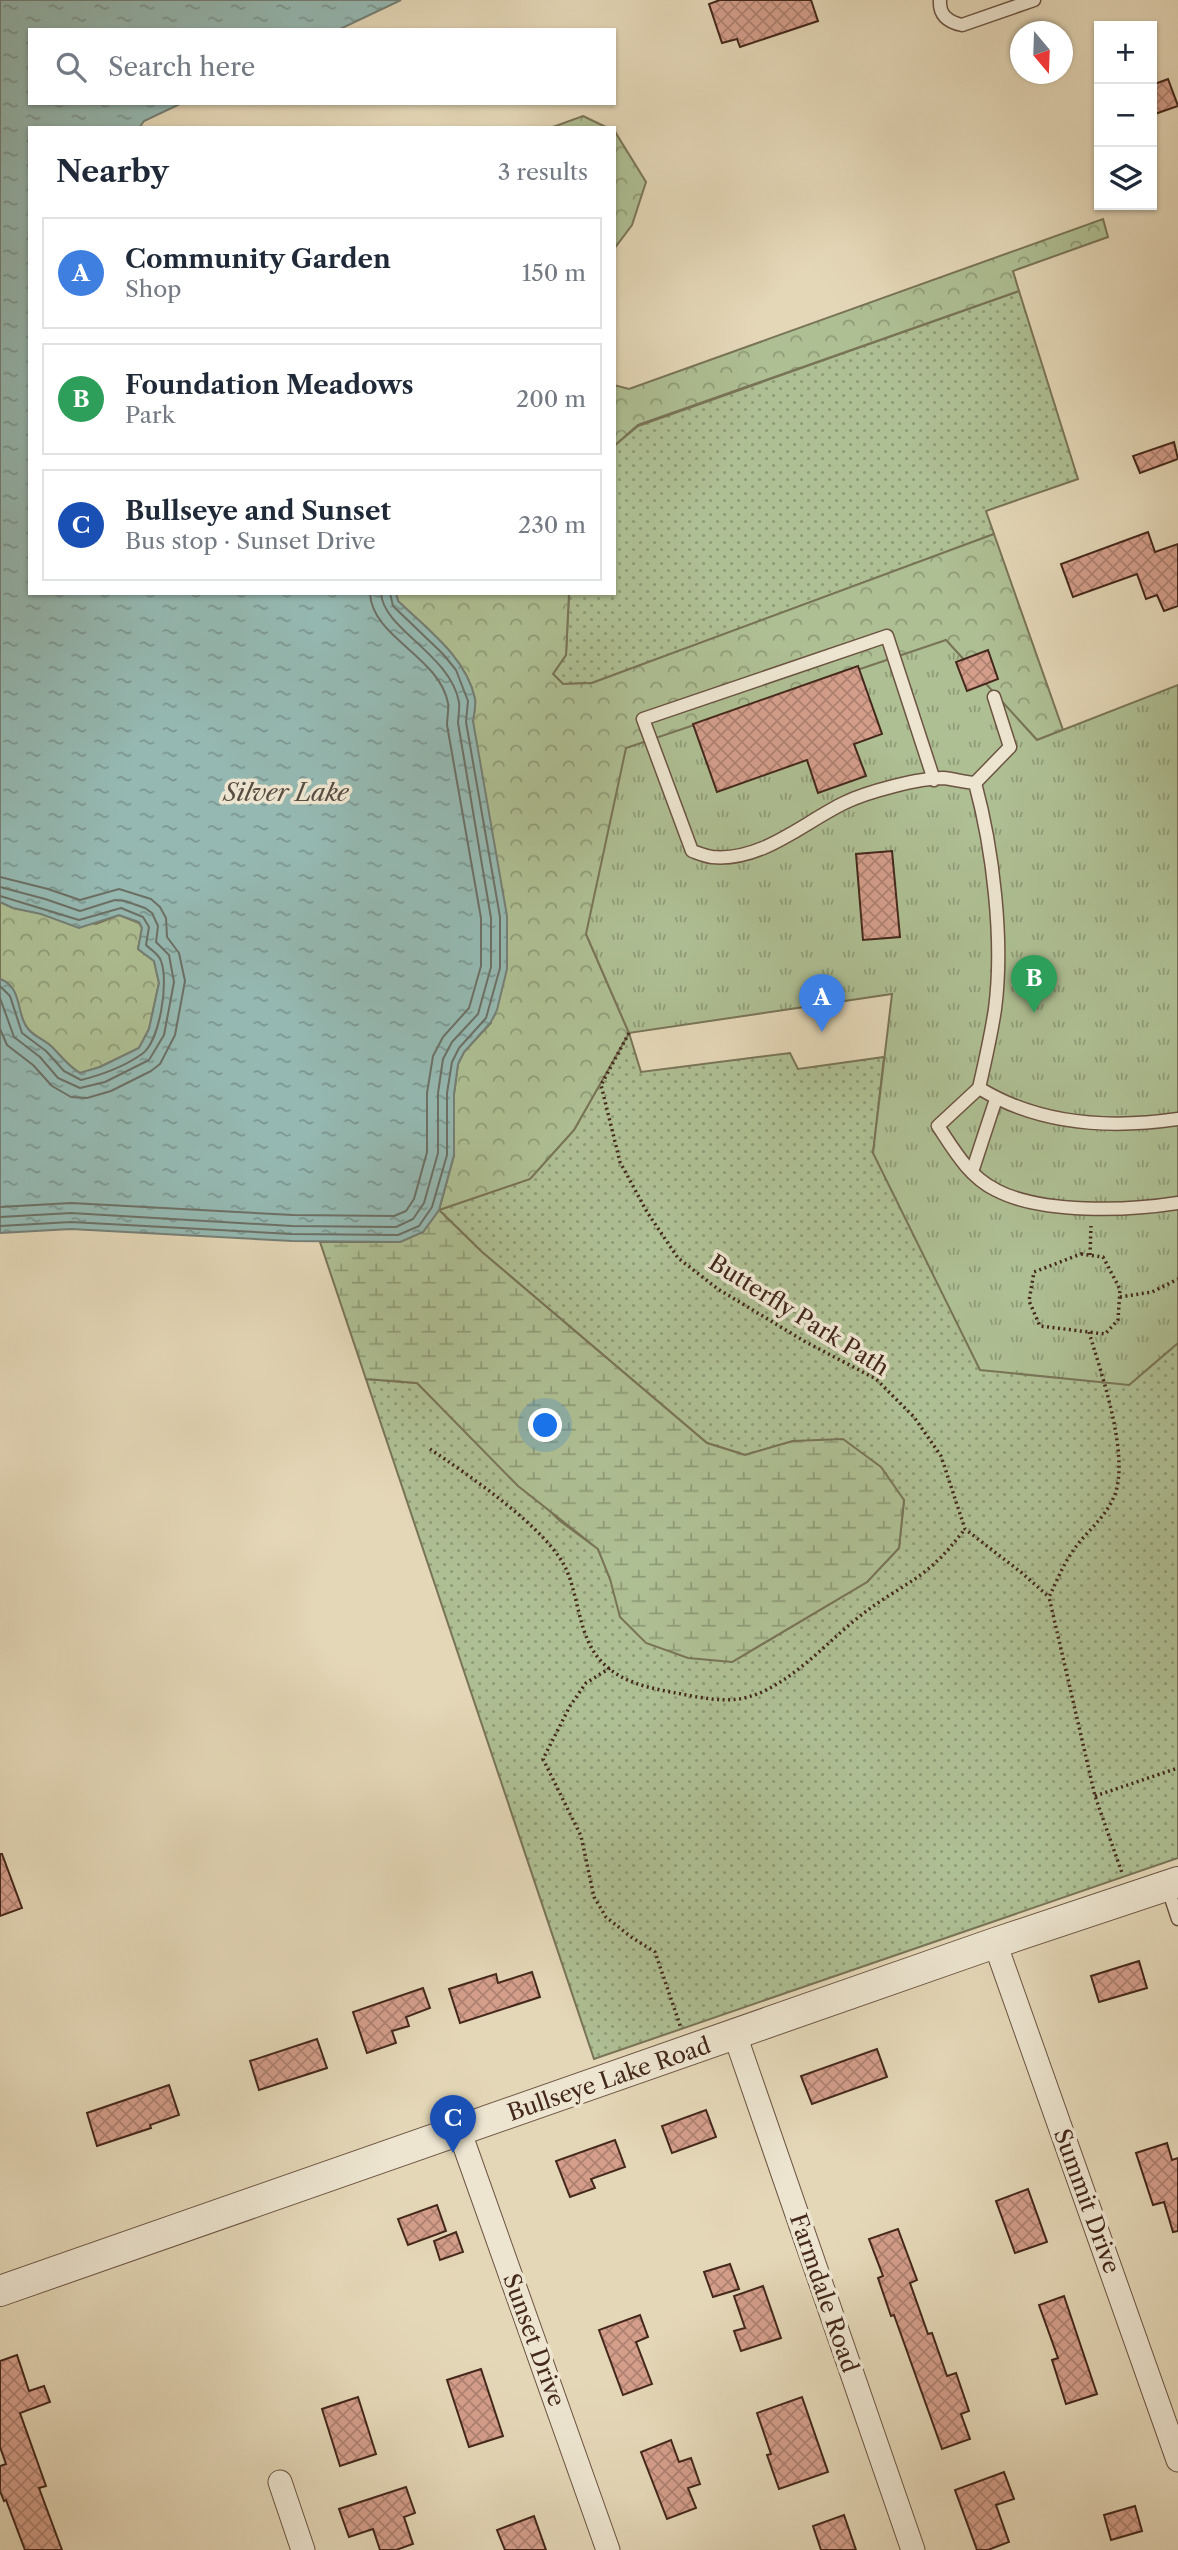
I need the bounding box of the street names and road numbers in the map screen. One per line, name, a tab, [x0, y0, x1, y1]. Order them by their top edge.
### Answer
street label: Butterfly Park Path	[704, 1248, 894, 1382]
street label: Bullseye Lake Road	[504, 2031, 714, 2127]
street label: Summit Drive	[1048, 2125, 1126, 2277]
street label: Farmdale Road	[784, 2210, 864, 2376]
street label: Sunset Drive	[497, 2270, 571, 2410]

